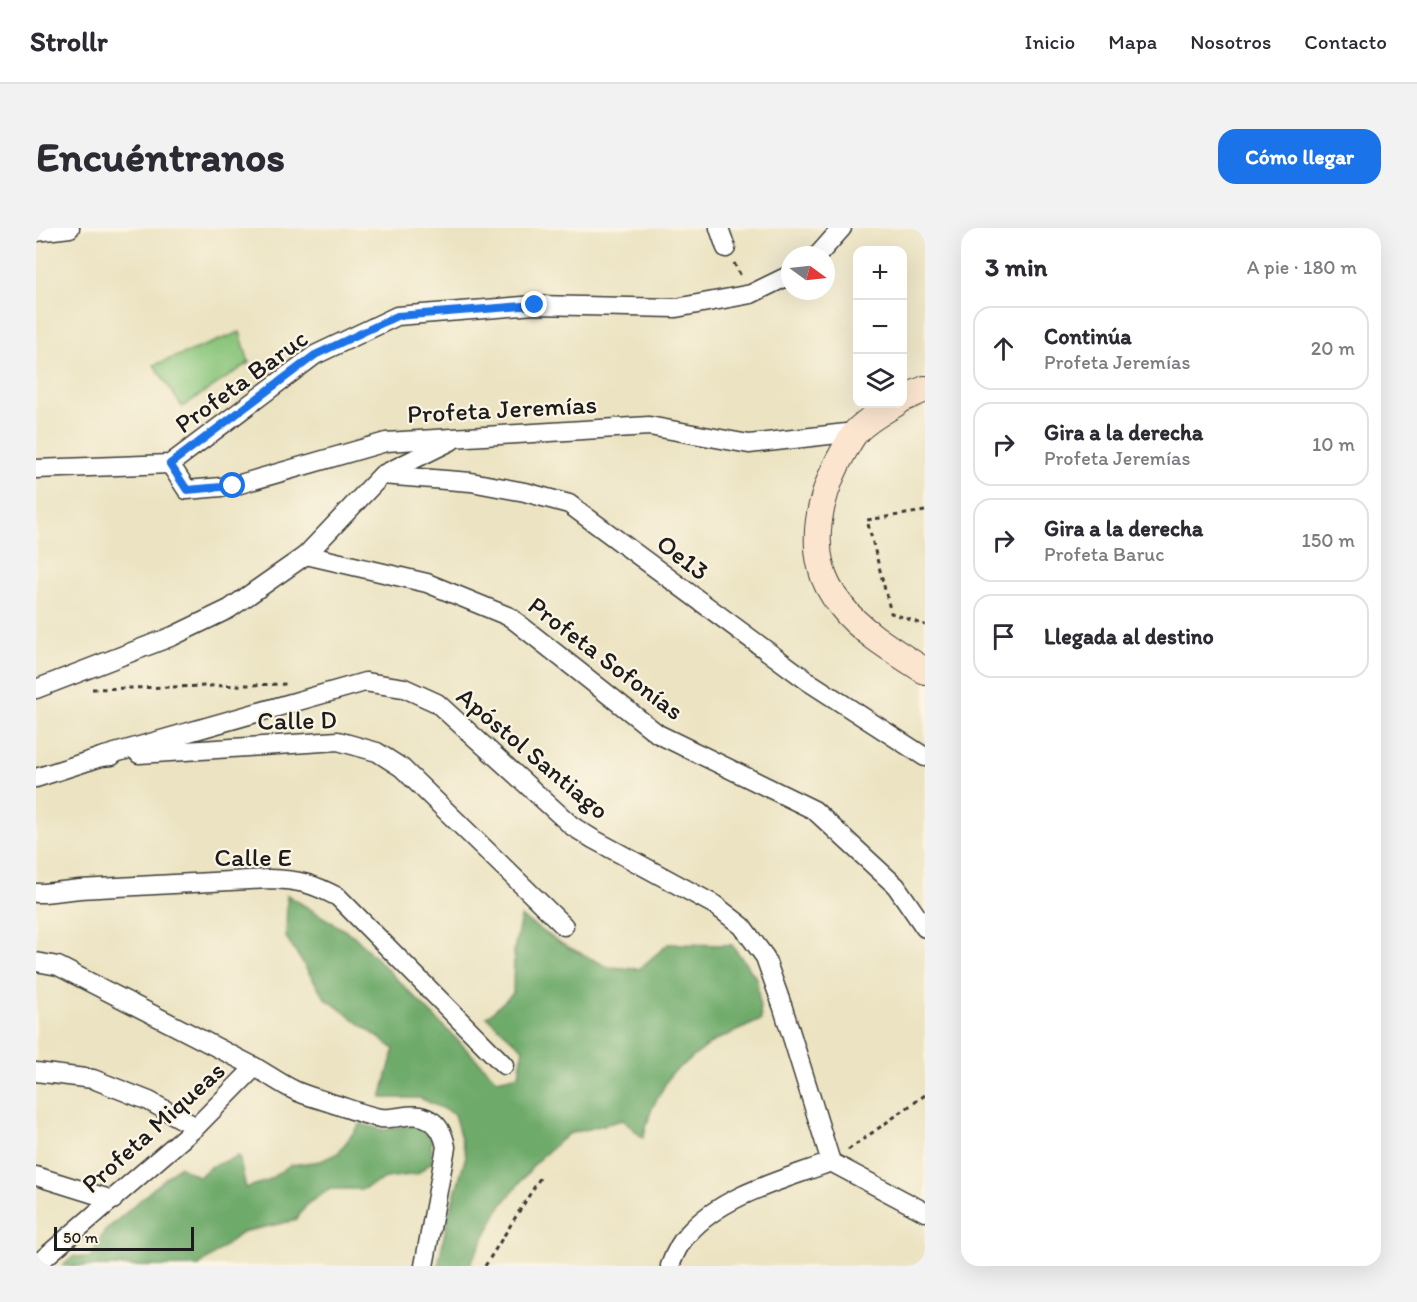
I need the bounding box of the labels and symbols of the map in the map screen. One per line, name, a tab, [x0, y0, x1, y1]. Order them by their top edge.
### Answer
north arrow	[781, 246, 835, 300]
route end	[521, 291, 547, 317]
street label: Profeta Baruc	[168, 322, 314, 440]
street label: Profeta Jeremías	[406, 388, 598, 430]
route start	[219, 472, 245, 498]
street label: Oe13	[651, 527, 715, 587]
street label: Profeta Sofonías	[522, 589, 690, 727]
street label: Apóstol Santiago	[450, 680, 616, 826]
street label: Calle D	[257, 703, 337, 737]
street label: Calle E	[214, 841, 292, 873]
street label: Profeta Miqueas	[75, 1054, 231, 1200]
scale bar	[54, 1224, 194, 1252]

